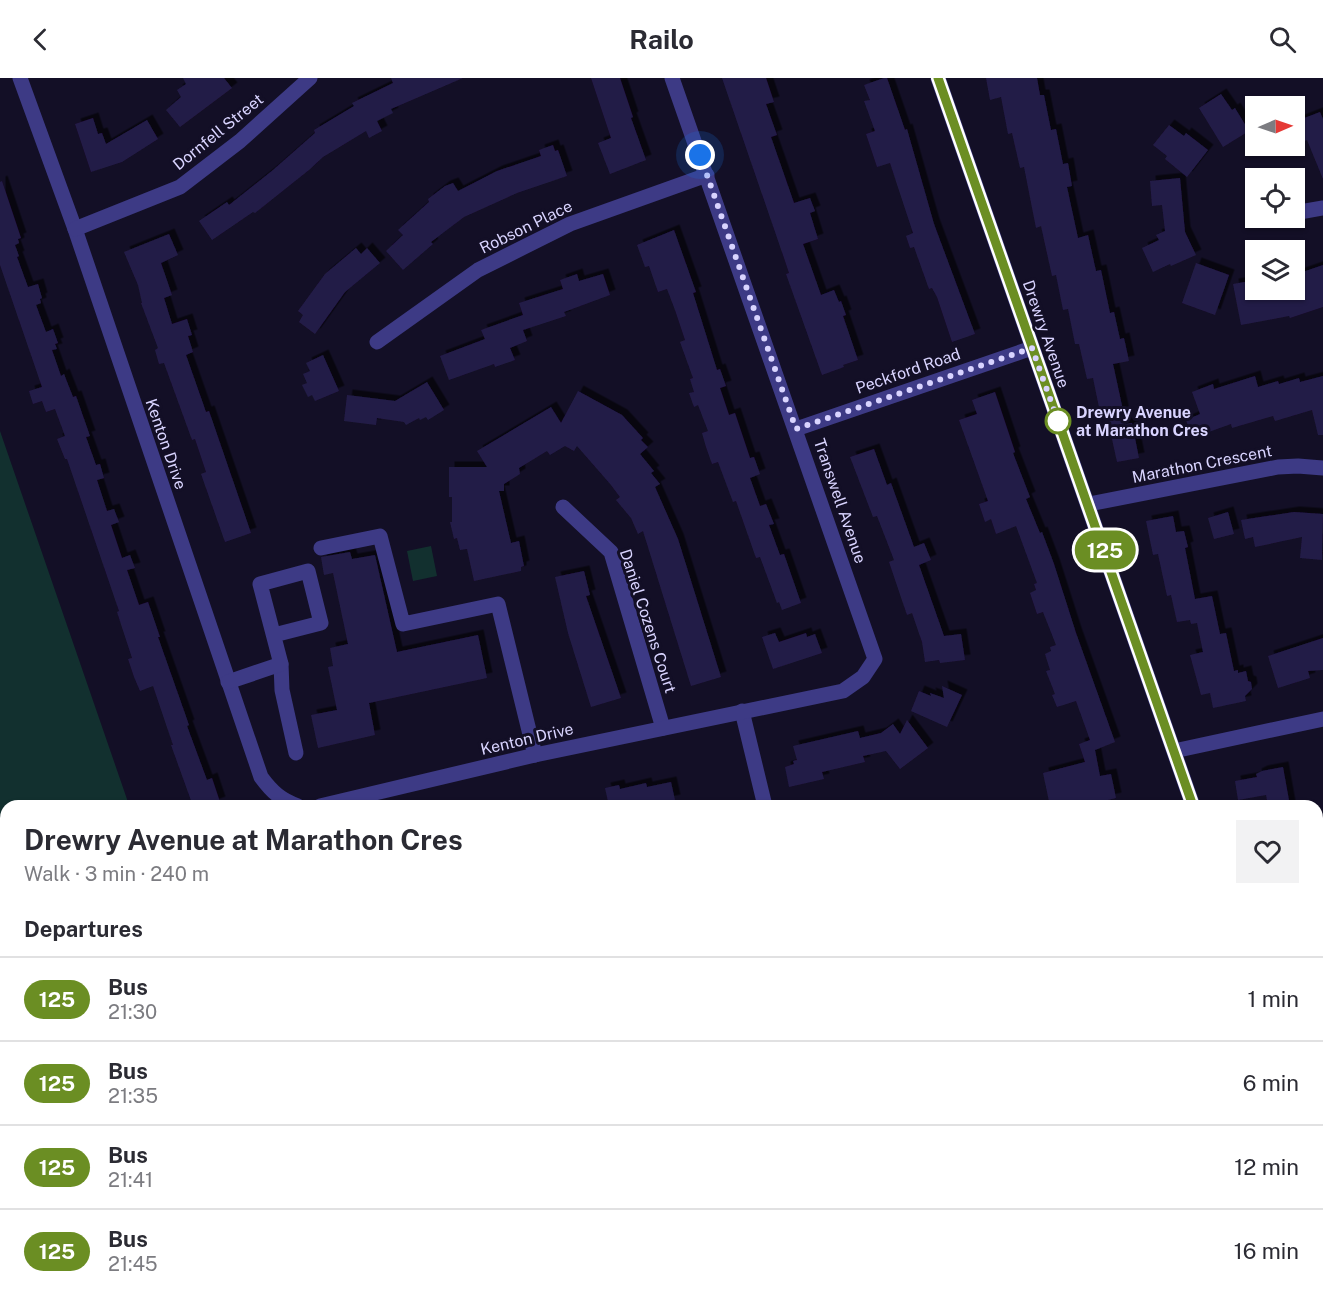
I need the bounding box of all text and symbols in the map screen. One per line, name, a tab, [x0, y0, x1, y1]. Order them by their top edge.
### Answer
icon: back	[24, 23, 57, 56]
text: Railo	[629, 23, 694, 55]
icon: search	[1266, 23, 1299, 56]
street label: Dornfell Street	[169, 90, 267, 174]
north arrow	[1245, 96, 1305, 156]
map controls	[1245, 96, 1305, 300]
your location	[685, 140, 715, 170]
button: locate	[1245, 168, 1305, 228]
street label: Robson Place	[477, 196, 575, 258]
button: layers	[1245, 240, 1305, 300]
street label: Drewry Avenue	[1019, 278, 1073, 390]
street label: Peckford Road	[853, 344, 963, 398]
street label: Kenton Drive	[142, 396, 190, 492]
place label: Drewry Avenue at Marathon Cres	[1076, 403, 1208, 440]
marker: Drewry Avenue at Marathon Cres	[1045, 408, 1071, 434]
street label: Transwell Avenue	[810, 436, 870, 566]
street label: Marathon Crescent	[1130, 441, 1274, 487]
line badge: 125	[1070, 530, 1140, 570]
text: 125	[1087, 538, 1123, 563]
street label: Daniel Cozens Court	[616, 547, 680, 695]
street label: Kenton Drive	[479, 719, 575, 759]
button: heart	[1236, 820, 1299, 883]
text: Drewry Avenue at Marathon Cres	[24, 823, 463, 856]
text: Walk · 3 min · 240 m	[24, 862, 209, 886]
text: Departures	[24, 916, 143, 942]
text: Bus	[108, 974, 148, 1000]
text: 1 min	[1247, 986, 1299, 1012]
text: 125	[39, 987, 75, 1012]
text: 21:30	[108, 1000, 157, 1024]
text: Bus	[108, 1058, 148, 1084]
text: 6 min	[1243, 1070, 1299, 1096]
text: 125	[39, 1071, 75, 1096]
text: 21:35	[108, 1084, 158, 1108]
text: Bus	[108, 1142, 148, 1168]
text: 12 min	[1234, 1154, 1299, 1180]
text: 125	[39, 1155, 75, 1180]
text: 21:41	[108, 1168, 153, 1192]
text: Bus	[108, 1226, 148, 1252]
text: 16 min	[1234, 1238, 1299, 1264]
text: 125	[39, 1239, 75, 1264]
text: 21:45	[108, 1252, 158, 1276]

